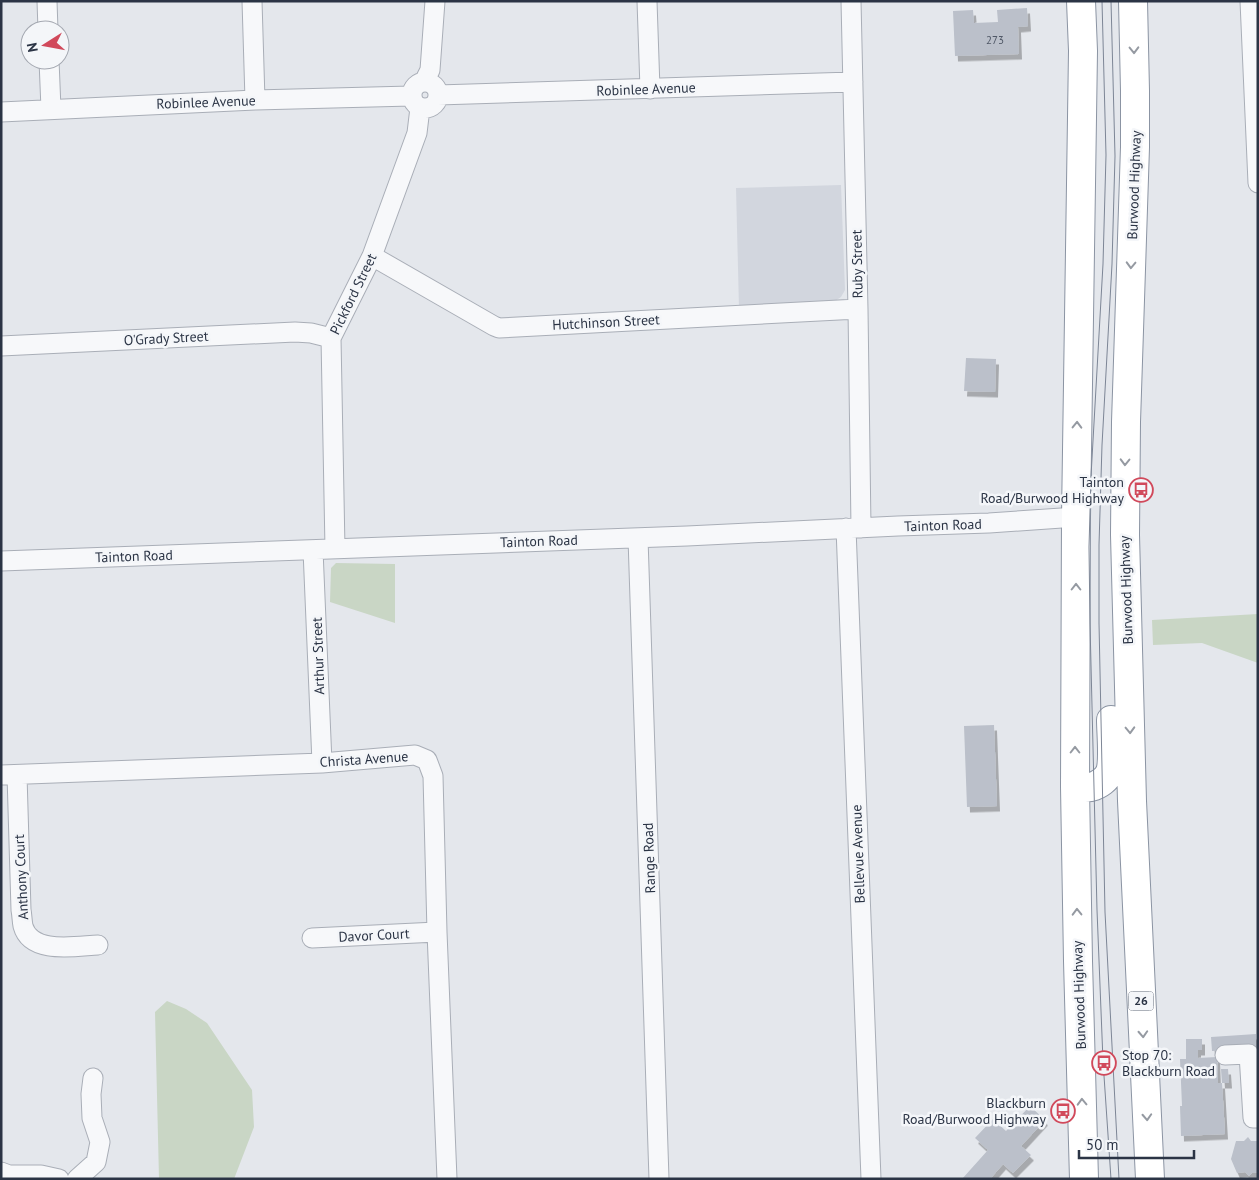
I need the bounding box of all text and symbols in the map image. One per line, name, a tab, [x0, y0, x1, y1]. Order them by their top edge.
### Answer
north arrow	[20, 20, 70, 70]
house number: 273	[986, 33, 1004, 47]
text: N	[23, 41, 42, 54]
one-way arrow	[1129, 46, 1139, 54]
street label: Robinlee Avenue	[596, 78, 696, 100]
street label: Robinlee Avenue	[156, 91, 256, 113]
street label: Burwood Highway	[1123, 130, 1145, 240]
street label: Ruby Street	[847, 229, 867, 298]
street label: Pickford Street	[326, 250, 381, 338]
one-way arrow	[1126, 261, 1137, 269]
street label: Hutchinson Street	[552, 310, 660, 334]
street label: O'Grady Street	[123, 327, 209, 349]
one-way arrow	[1072, 421, 1083, 429]
one-way arrow	[1120, 459, 1130, 467]
place label: Tainton Road/Burwood Highway	[980, 473, 1124, 507]
bus stop icon: Tainton Road/Burwood Highway	[1128, 477, 1154, 503]
street label: Tainton Road	[904, 515, 982, 535]
street label: Tainton Road	[500, 531, 578, 551]
street label: Burwood Highway	[1115, 535, 1137, 645]
street label: Tainton Road	[95, 546, 173, 566]
one-way arrow	[1071, 583, 1081, 591]
street label: Arthur Street	[308, 617, 328, 695]
one-way arrow	[1125, 726, 1135, 734]
one-way arrow	[1070, 746, 1080, 754]
street label: Christa Avenue	[319, 747, 409, 771]
street label: Bellevue Avenue	[847, 804, 869, 904]
street label: Range Road	[639, 822, 659, 894]
street label: Anthony Court	[10, 834, 32, 920]
one-way arrow	[1072, 908, 1082, 916]
street label: Davor Court	[338, 924, 410, 946]
street label: Burwood Highway	[1068, 940, 1090, 1050]
road number: 26	[1128, 991, 1154, 1010]
one-way arrow	[1137, 1030, 1148, 1038]
place label: Stop 70: Blackburn Road	[1122, 1046, 1215, 1080]
bus stop icon: Stop 70: Blackburn Road	[1091, 1050, 1117, 1076]
place label: Blackburn Road/Burwood Highway	[902, 1094, 1046, 1128]
bus stop icon: Blackburn Road/Burwood Highway	[1050, 1098, 1076, 1124]
one-way arrow	[1077, 1098, 1087, 1106]
one-way arrow	[1141, 1114, 1152, 1122]
scale bar	[1079, 1128, 1194, 1160]
text: 50 m	[1086, 1135, 1119, 1154]

